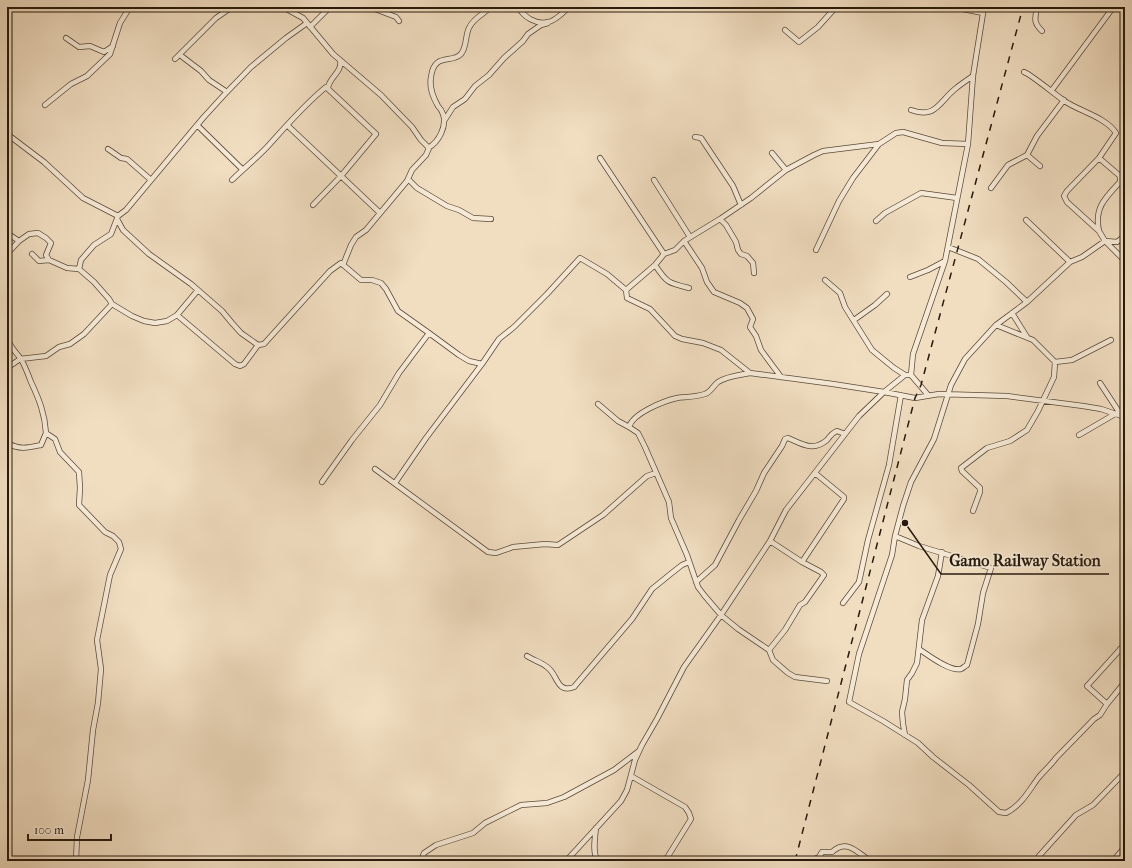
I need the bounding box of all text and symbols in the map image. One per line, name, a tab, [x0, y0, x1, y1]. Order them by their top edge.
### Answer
callout: Gamo Railway Station	[941, 546, 1109, 574]
text: Gamo Railway Station	[949, 551, 1101, 571]
scale bar	[28, 816, 111, 842]
text: 100 m	[34, 823, 64, 837]

